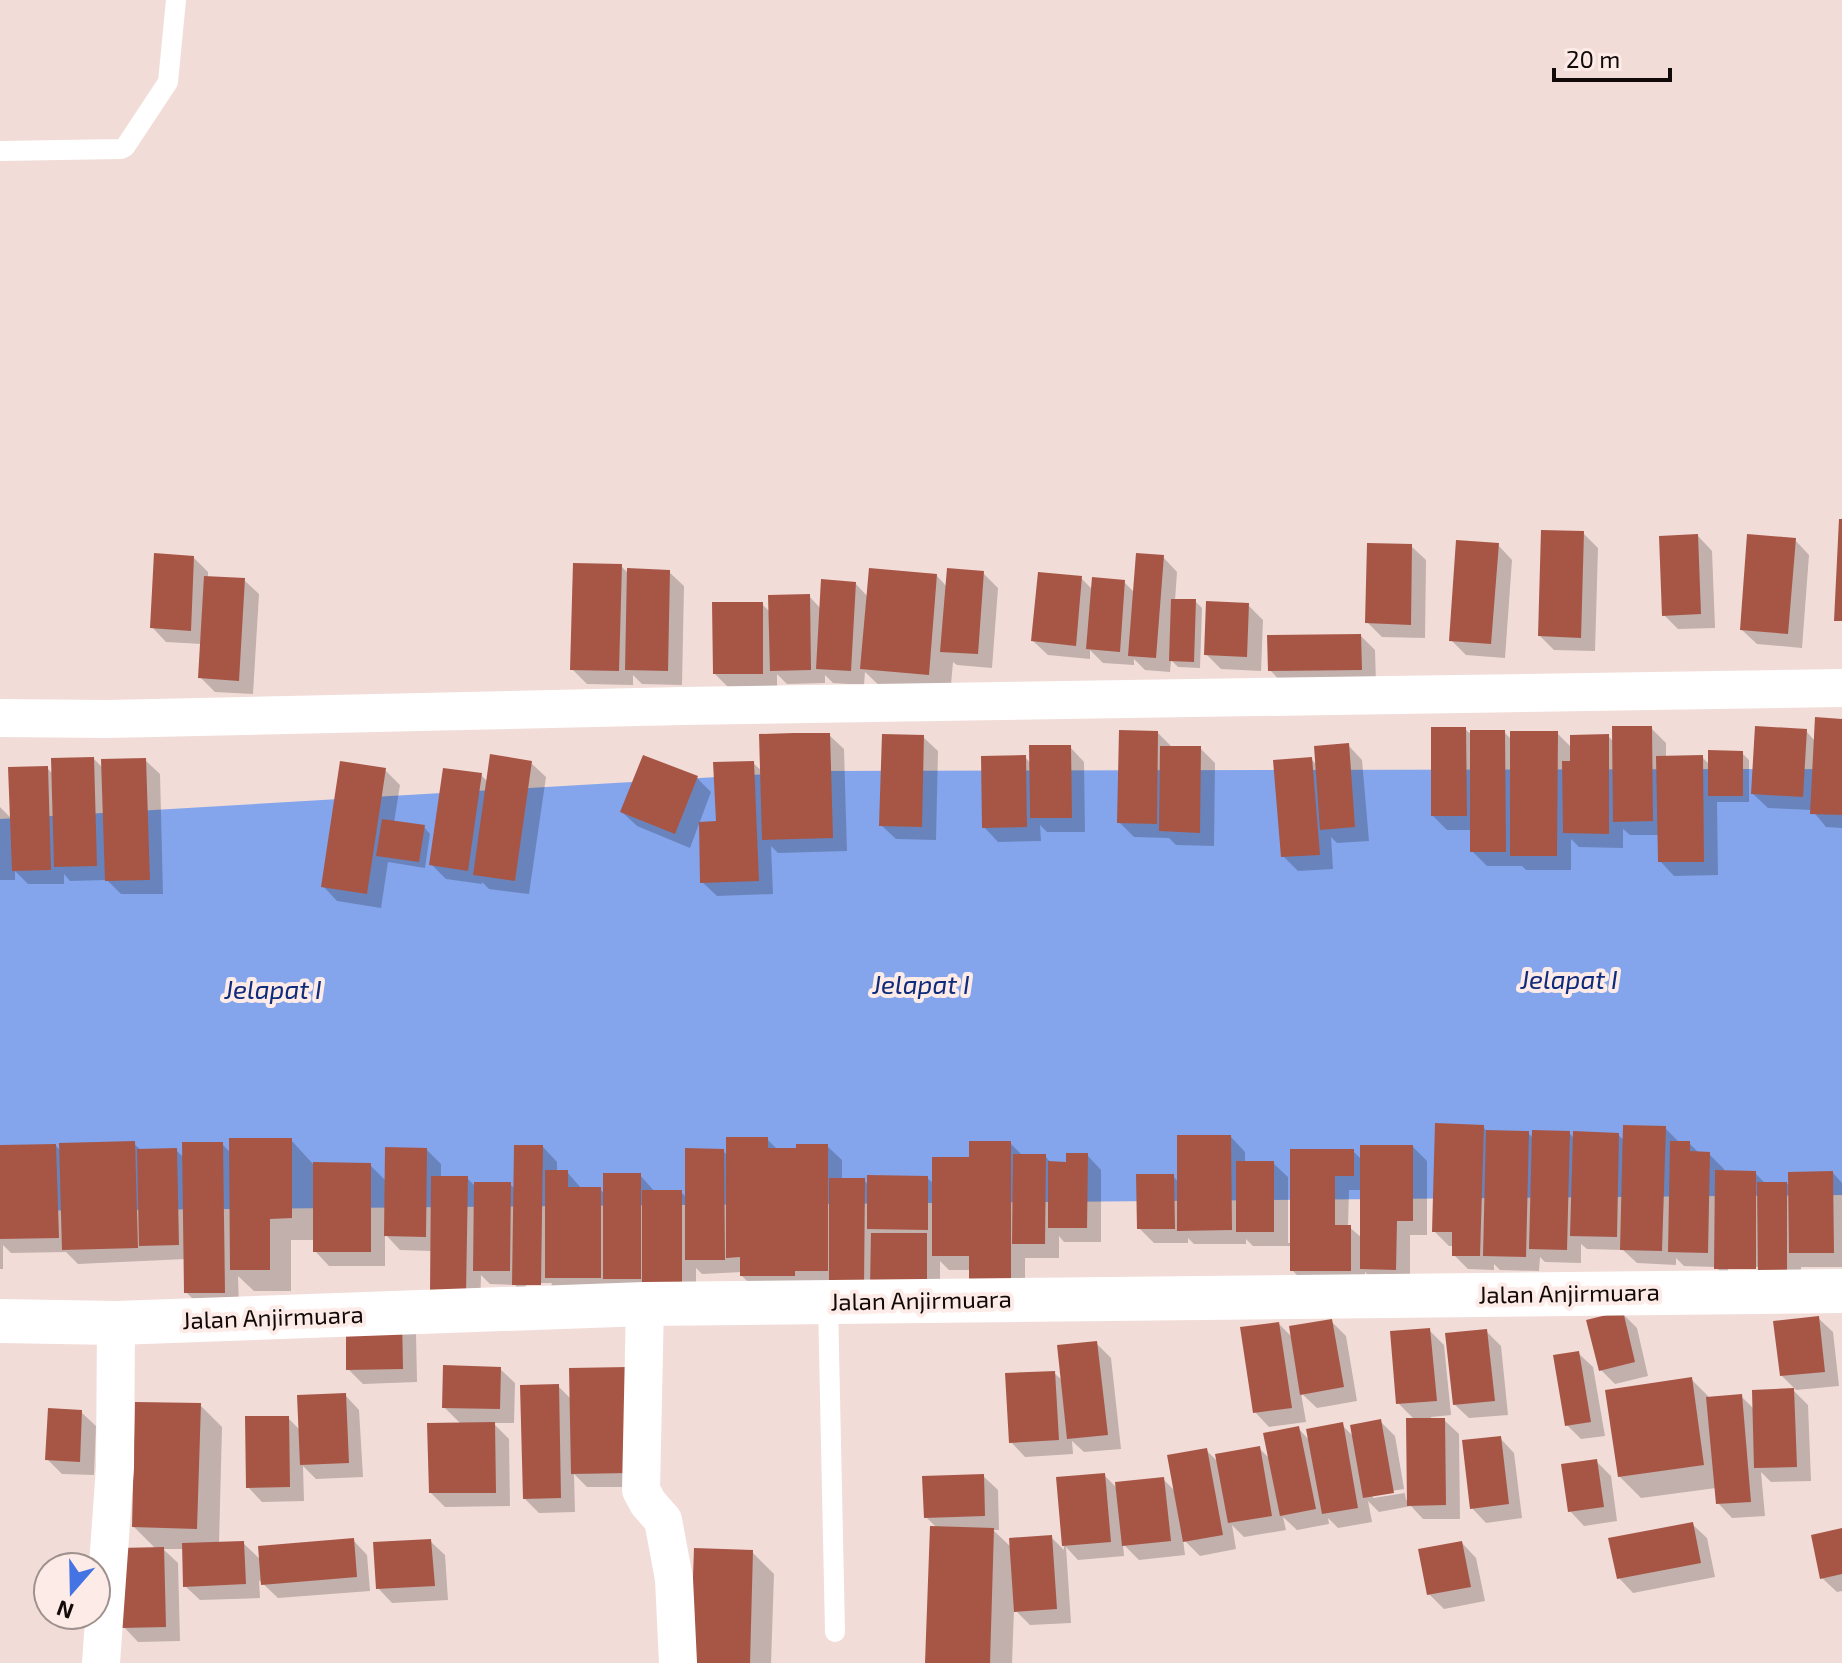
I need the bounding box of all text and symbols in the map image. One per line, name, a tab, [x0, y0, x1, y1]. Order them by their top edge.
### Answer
scale bar	[1554, 32, 1670, 82]
text: 20 m	[1566, 44, 1620, 73]
water label: Jelapat I	[1519, 963, 1618, 994]
water label: Jelapat I	[871, 968, 970, 999]
water label: Jelapat I	[223, 973, 322, 1004]
street label: Jalan Anjirmuara	[1478, 1276, 1660, 1309]
street label: Jalan Anjirmuara	[830, 1283, 1012, 1316]
street label: Jalan Anjirmuara	[182, 1299, 364, 1334]
north arrow	[32, 1551, 112, 1631]
text: N	[53, 1596, 77, 1626]

